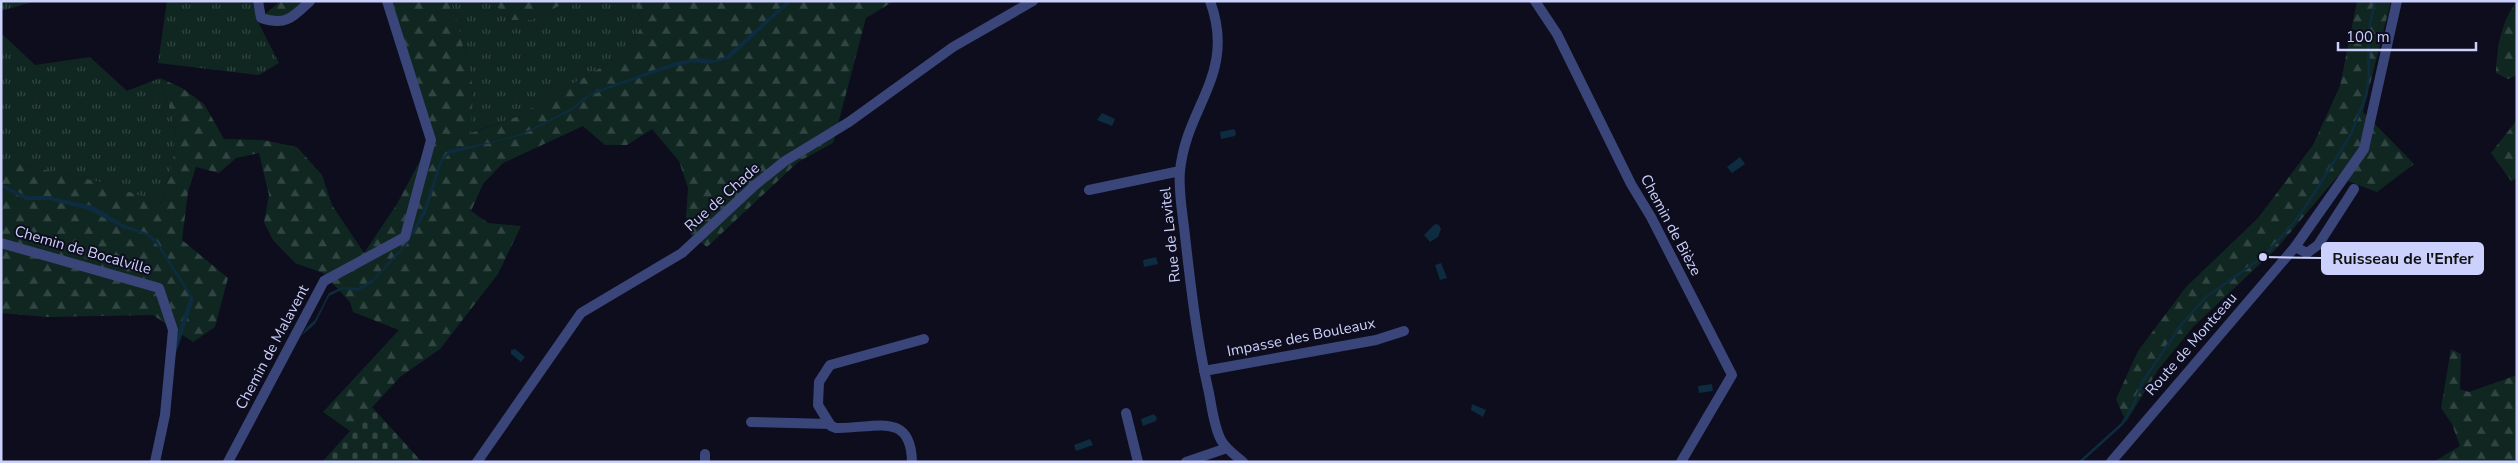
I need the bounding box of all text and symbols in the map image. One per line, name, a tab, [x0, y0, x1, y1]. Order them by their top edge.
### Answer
scale bar	[2338, 20, 2476, 52]
text: 100 m	[2346, 27, 2390, 47]
street label: Rue de Chade	[680, 158, 764, 236]
street label: Chemin de Bièze	[1636, 171, 1706, 279]
street label: Rue de Lavitel	[1155, 186, 1185, 284]
street label: Chemin de Bocalville	[12, 221, 154, 279]
callout: Ruisseau de l'Enfer	[2322, 243, 2483, 274]
text: Ruisseau de l'Enfer	[2332, 248, 2474, 270]
street label: Chemin de Malavent	[231, 281, 314, 413]
street label: Route de Montceau	[2141, 288, 2241, 400]
street label: Impasse des Bouleaux	[1225, 313, 1377, 361]

